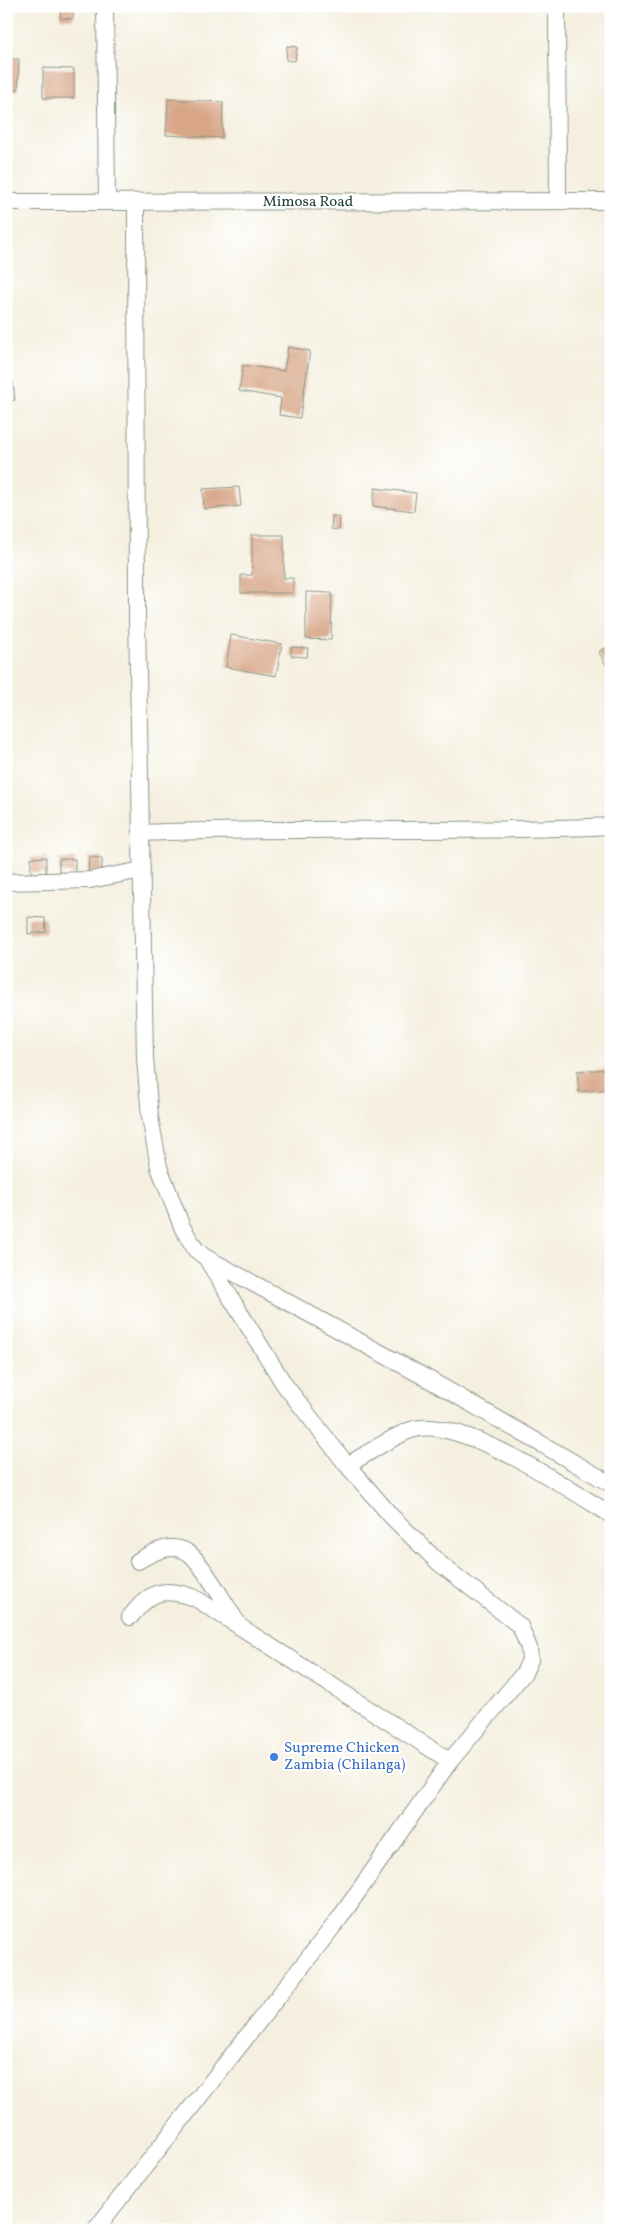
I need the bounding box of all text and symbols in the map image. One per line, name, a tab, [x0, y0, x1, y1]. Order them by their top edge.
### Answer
street label: Mimosa Road	[263, 192, 353, 213]
place label: Supreme Chicken Zambia (Chilanga)	[284, 1738, 405, 1776]
marker: Supreme Chicken Zambia (Chilanga)	[268, 1751, 280, 1763]

